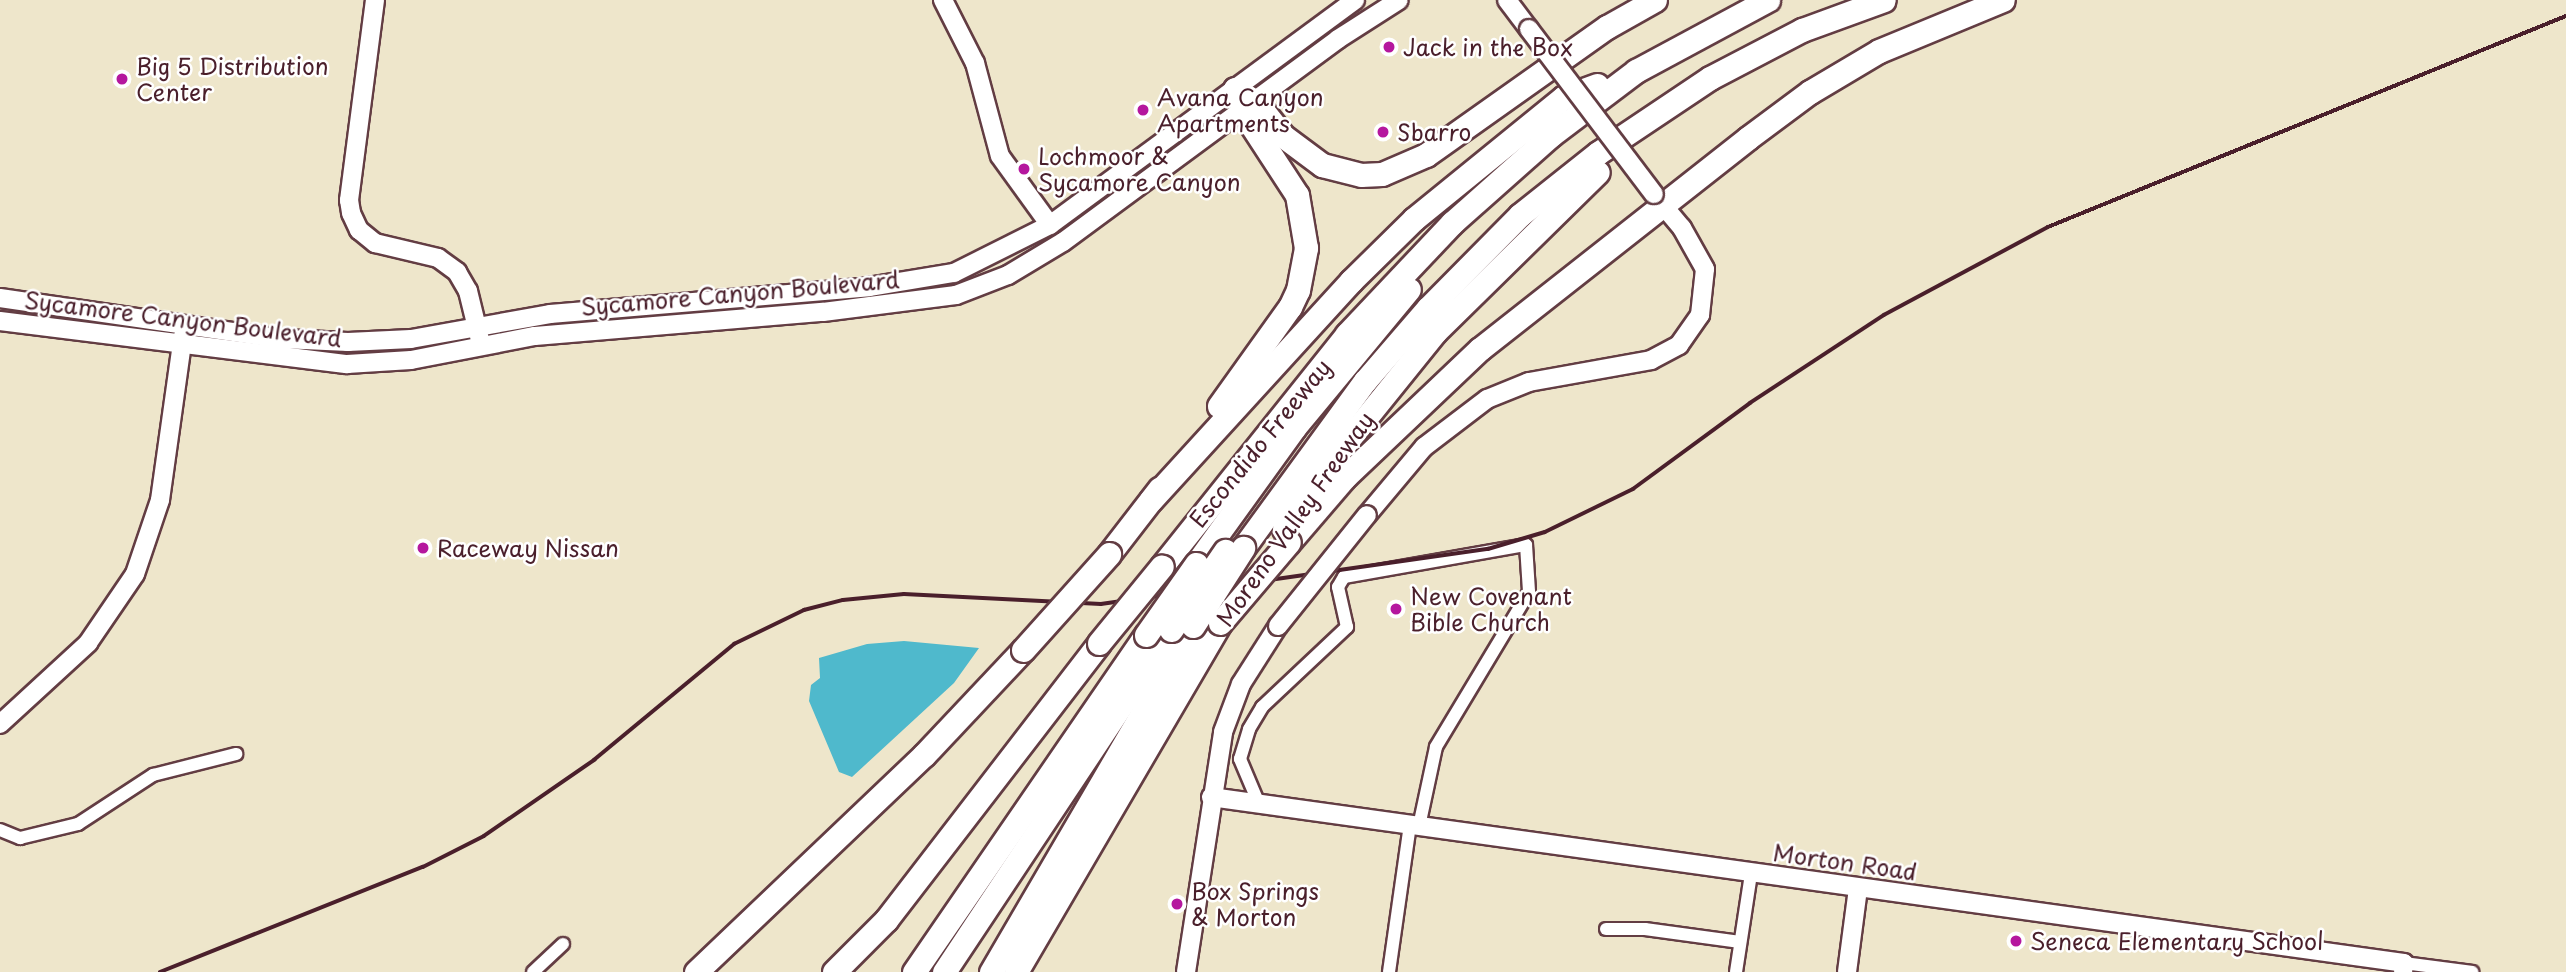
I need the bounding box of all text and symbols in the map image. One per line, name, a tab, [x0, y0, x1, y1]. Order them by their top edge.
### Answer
place label: Jack in the Box	[1403, 33, 1575, 61]
marker: Jack in the Box	[1381, 39, 1397, 55]
place label: Big 5 Distribution Center	[136, 52, 330, 106]
marker: Big 5 Distribution Center	[114, 71, 130, 87]
place label: Avana Canyon Apartments	[1157, 83, 1323, 137]
marker: Avana Canyon Apartments	[1135, 102, 1151, 118]
place label: Sbarro	[1397, 118, 1471, 146]
marker: Sbarro	[1375, 124, 1391, 140]
place label: Lochmoor & Sycamore Canyon	[1038, 142, 1241, 196]
marker: Lochmoor & Sycamore Canyon	[1016, 161, 1032, 177]
street label: Sycamore Canyon Boulevard	[579, 265, 901, 321]
street label: Sycamore Canyon Boulevard	[22, 286, 344, 352]
street label: Escondido Freeway	[1183, 353, 1337, 533]
street label: Moreno Valley Freeway	[1209, 405, 1381, 633]
place label: Raceway Nissan	[437, 534, 617, 562]
marker: Raceway Nissan	[415, 540, 431, 556]
place label: New Covenant Bible Church	[1410, 582, 1569, 636]
marker: New Covenant Bible Church	[1388, 601, 1404, 617]
street label: Morton Road	[1772, 838, 1918, 886]
place label: Box Springs & Morton	[1191, 877, 1322, 931]
marker: Box Springs & Morton	[1169, 896, 1185, 912]
place label: Seneca Elementary School	[2030, 927, 2325, 955]
marker: Seneca Elementary School	[2008, 933, 2024, 949]

